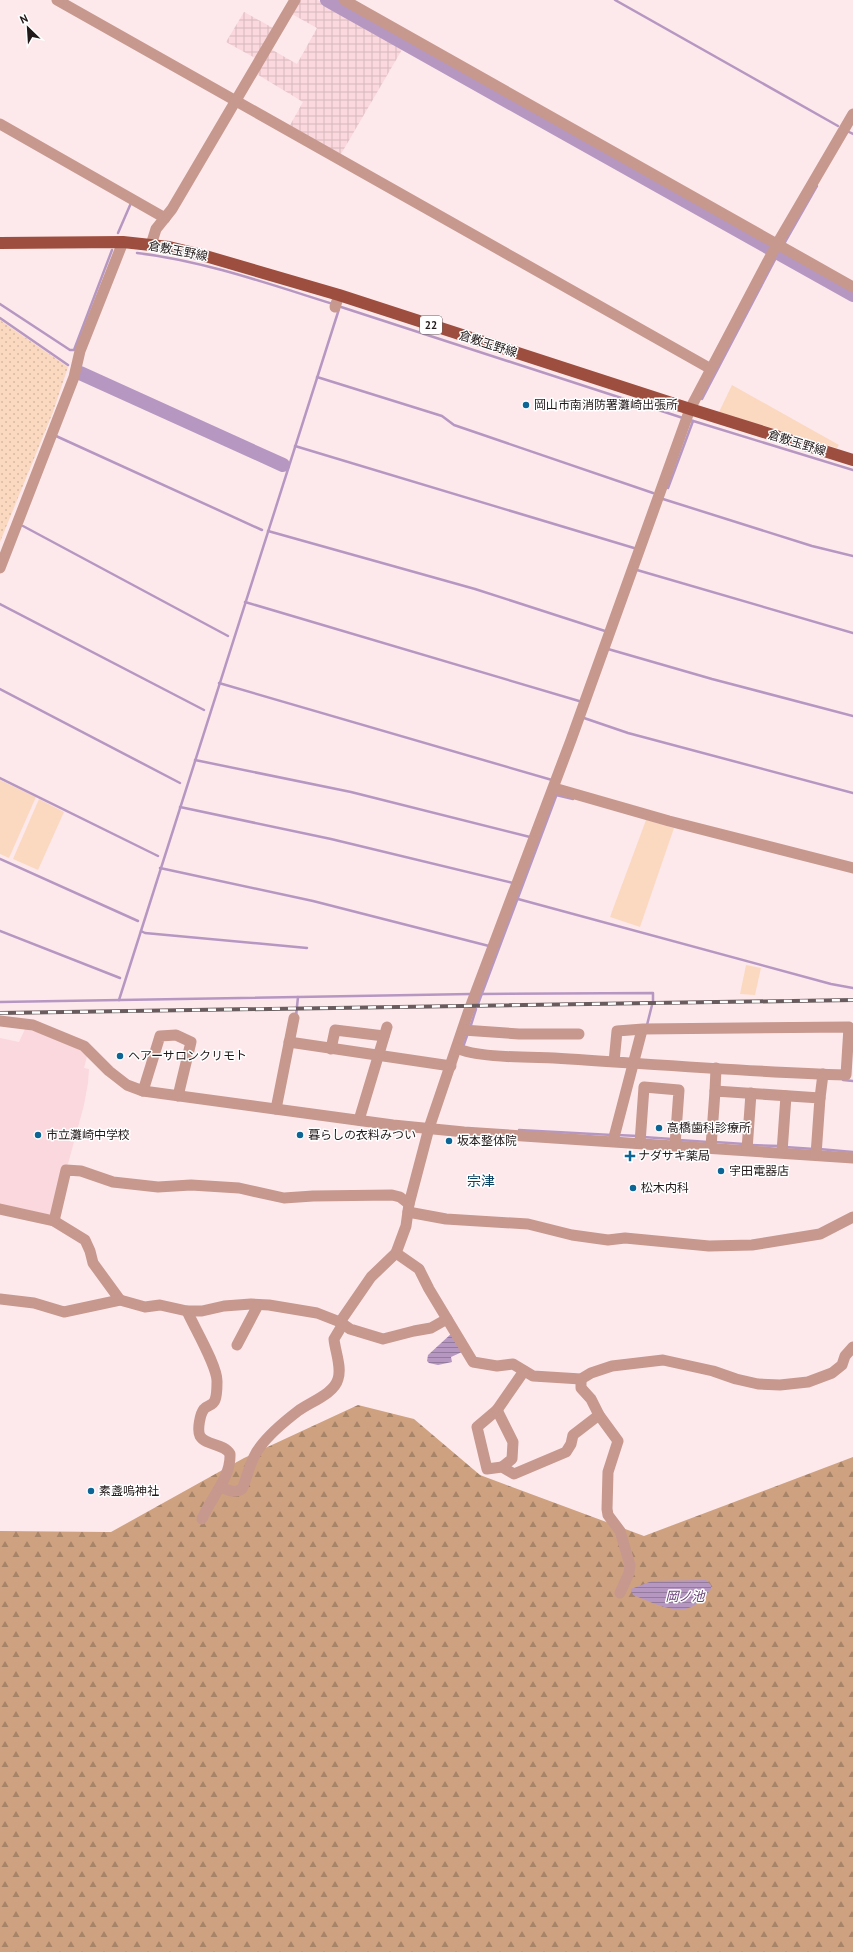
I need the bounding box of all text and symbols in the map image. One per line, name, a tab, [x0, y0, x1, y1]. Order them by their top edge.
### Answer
north arrow	[8, 8, 48, 48]
text: N	[18, 11, 30, 27]
street label: 倉敷玉野線	[147, 237, 209, 264]
road number: 22	[420, 316, 442, 334]
street label: 倉敷玉野線	[457, 327, 519, 360]
place label: 岡山市南消防署灘崎出張所	[534, 397, 678, 412]
marker: 岡山市南消防署灘崎出張所	[521, 400, 531, 410]
street label: 倉敷玉野線	[766, 427, 828, 458]
place label: ヘアーサロンクリモト	[128, 1048, 247, 1063]
marker: ヘアーサロンクリモト	[115, 1051, 125, 1061]
place label: 高橋歯科診療所	[667, 1120, 751, 1135]
marker: 高橋歯科診療所	[654, 1123, 664, 1133]
place label: 市立灘崎中学校	[46, 1127, 130, 1142]
place label: 暮らしの衣料みつい	[308, 1127, 416, 1142]
marker: 市立灘崎中学校	[33, 1130, 43, 1140]
marker: 暮らしの衣料みつい	[295, 1130, 305, 1140]
place label: 坂本整体院	[457, 1133, 517, 1148]
marker: 坂本整体院	[444, 1136, 454, 1146]
place label: ナダサキ薬局	[638, 1148, 710, 1163]
marker: ナダサキ薬局	[625, 1151, 635, 1161]
place label: 宇田電器店	[729, 1163, 789, 1178]
marker: 宇田電器店	[716, 1166, 726, 1176]
district label: 宗津	[467, 1172, 495, 1190]
place label: 松木内科	[641, 1180, 689, 1195]
marker: 松木内科	[628, 1183, 638, 1193]
place label: 素盞嗚神社	[99, 1483, 159, 1498]
marker: 素盞嗚神社	[86, 1486, 96, 1496]
water label: 岡ノ池	[665, 1588, 706, 1605]

